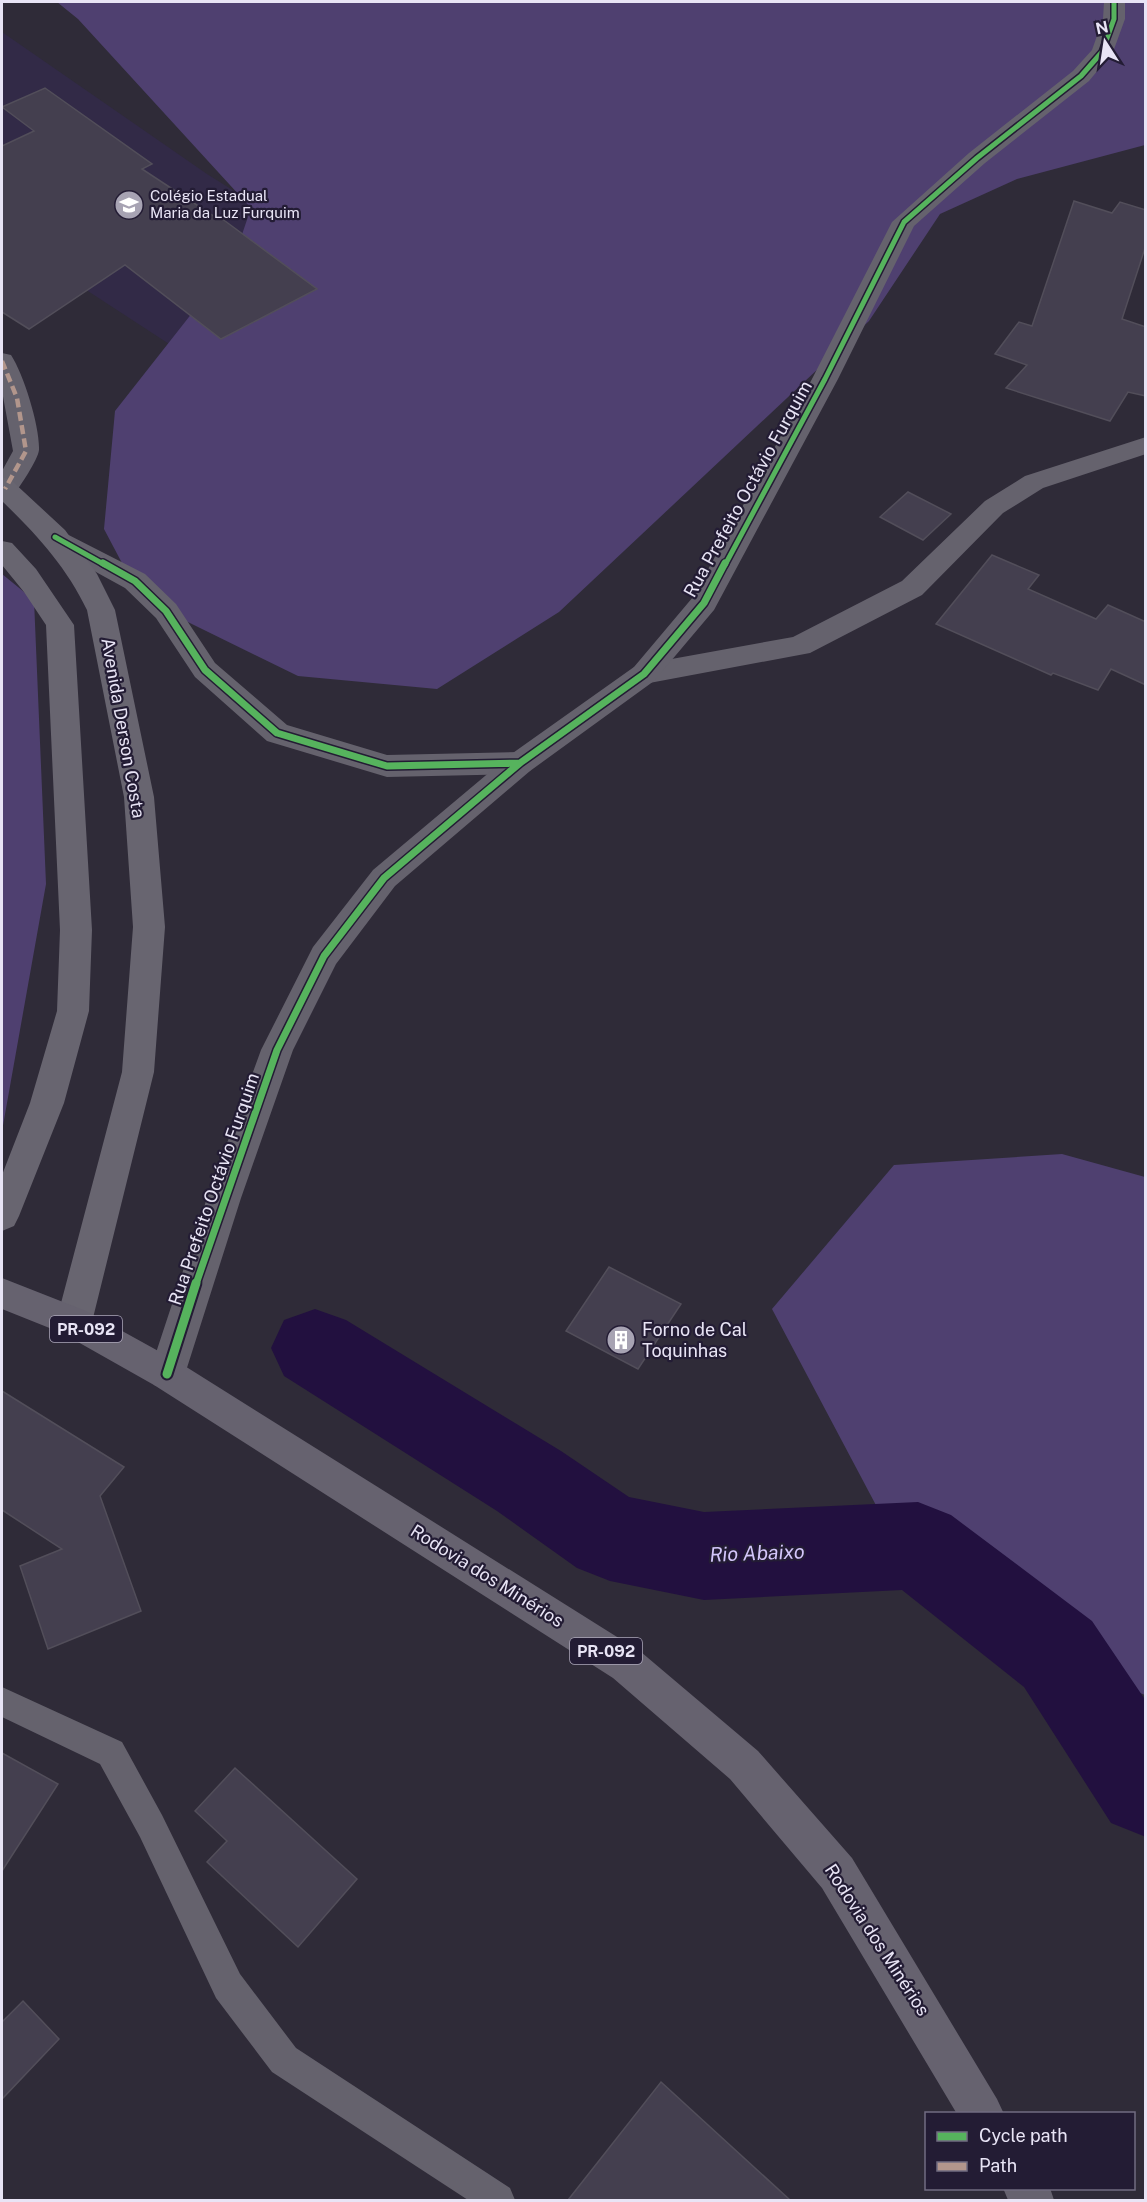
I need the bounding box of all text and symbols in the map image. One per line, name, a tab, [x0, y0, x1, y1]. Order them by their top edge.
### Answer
north arrow	[1075, 12, 1135, 72]
text: N	[1094, 17, 1110, 38]
place label: Colégio Estadual Maria da Luz Furquim	[150, 187, 300, 221]
school or university icon: Colégio Estadual Maria da Luz Furquim	[113, 189, 145, 221]
street label: Rua Prefeito Octávio Furquim	[679, 377, 816, 601]
street label: Avenida Derson Costa	[97, 636, 150, 820]
street label: Rua Prefeito Octávio Furquim	[164, 1070, 263, 1308]
road number: PR-092	[50, 1316, 122, 1342]
place label: Forno de Cal Toquinhas	[642, 1319, 747, 1361]
building icon: Forno de Cal Toquinhas	[605, 1324, 637, 1356]
street label: Rodovia dos Minérios	[407, 1520, 568, 1631]
water label: Rio Abaixo	[709, 1539, 805, 1567]
road number: PR-092	[570, 1638, 642, 1664]
street label: Rodovia dos Minérios	[821, 1860, 934, 2019]
legend	[925, 2112, 1135, 2190]
text: Cycle path	[979, 2125, 1068, 2146]
text: Path	[979, 2155, 1017, 2176]

